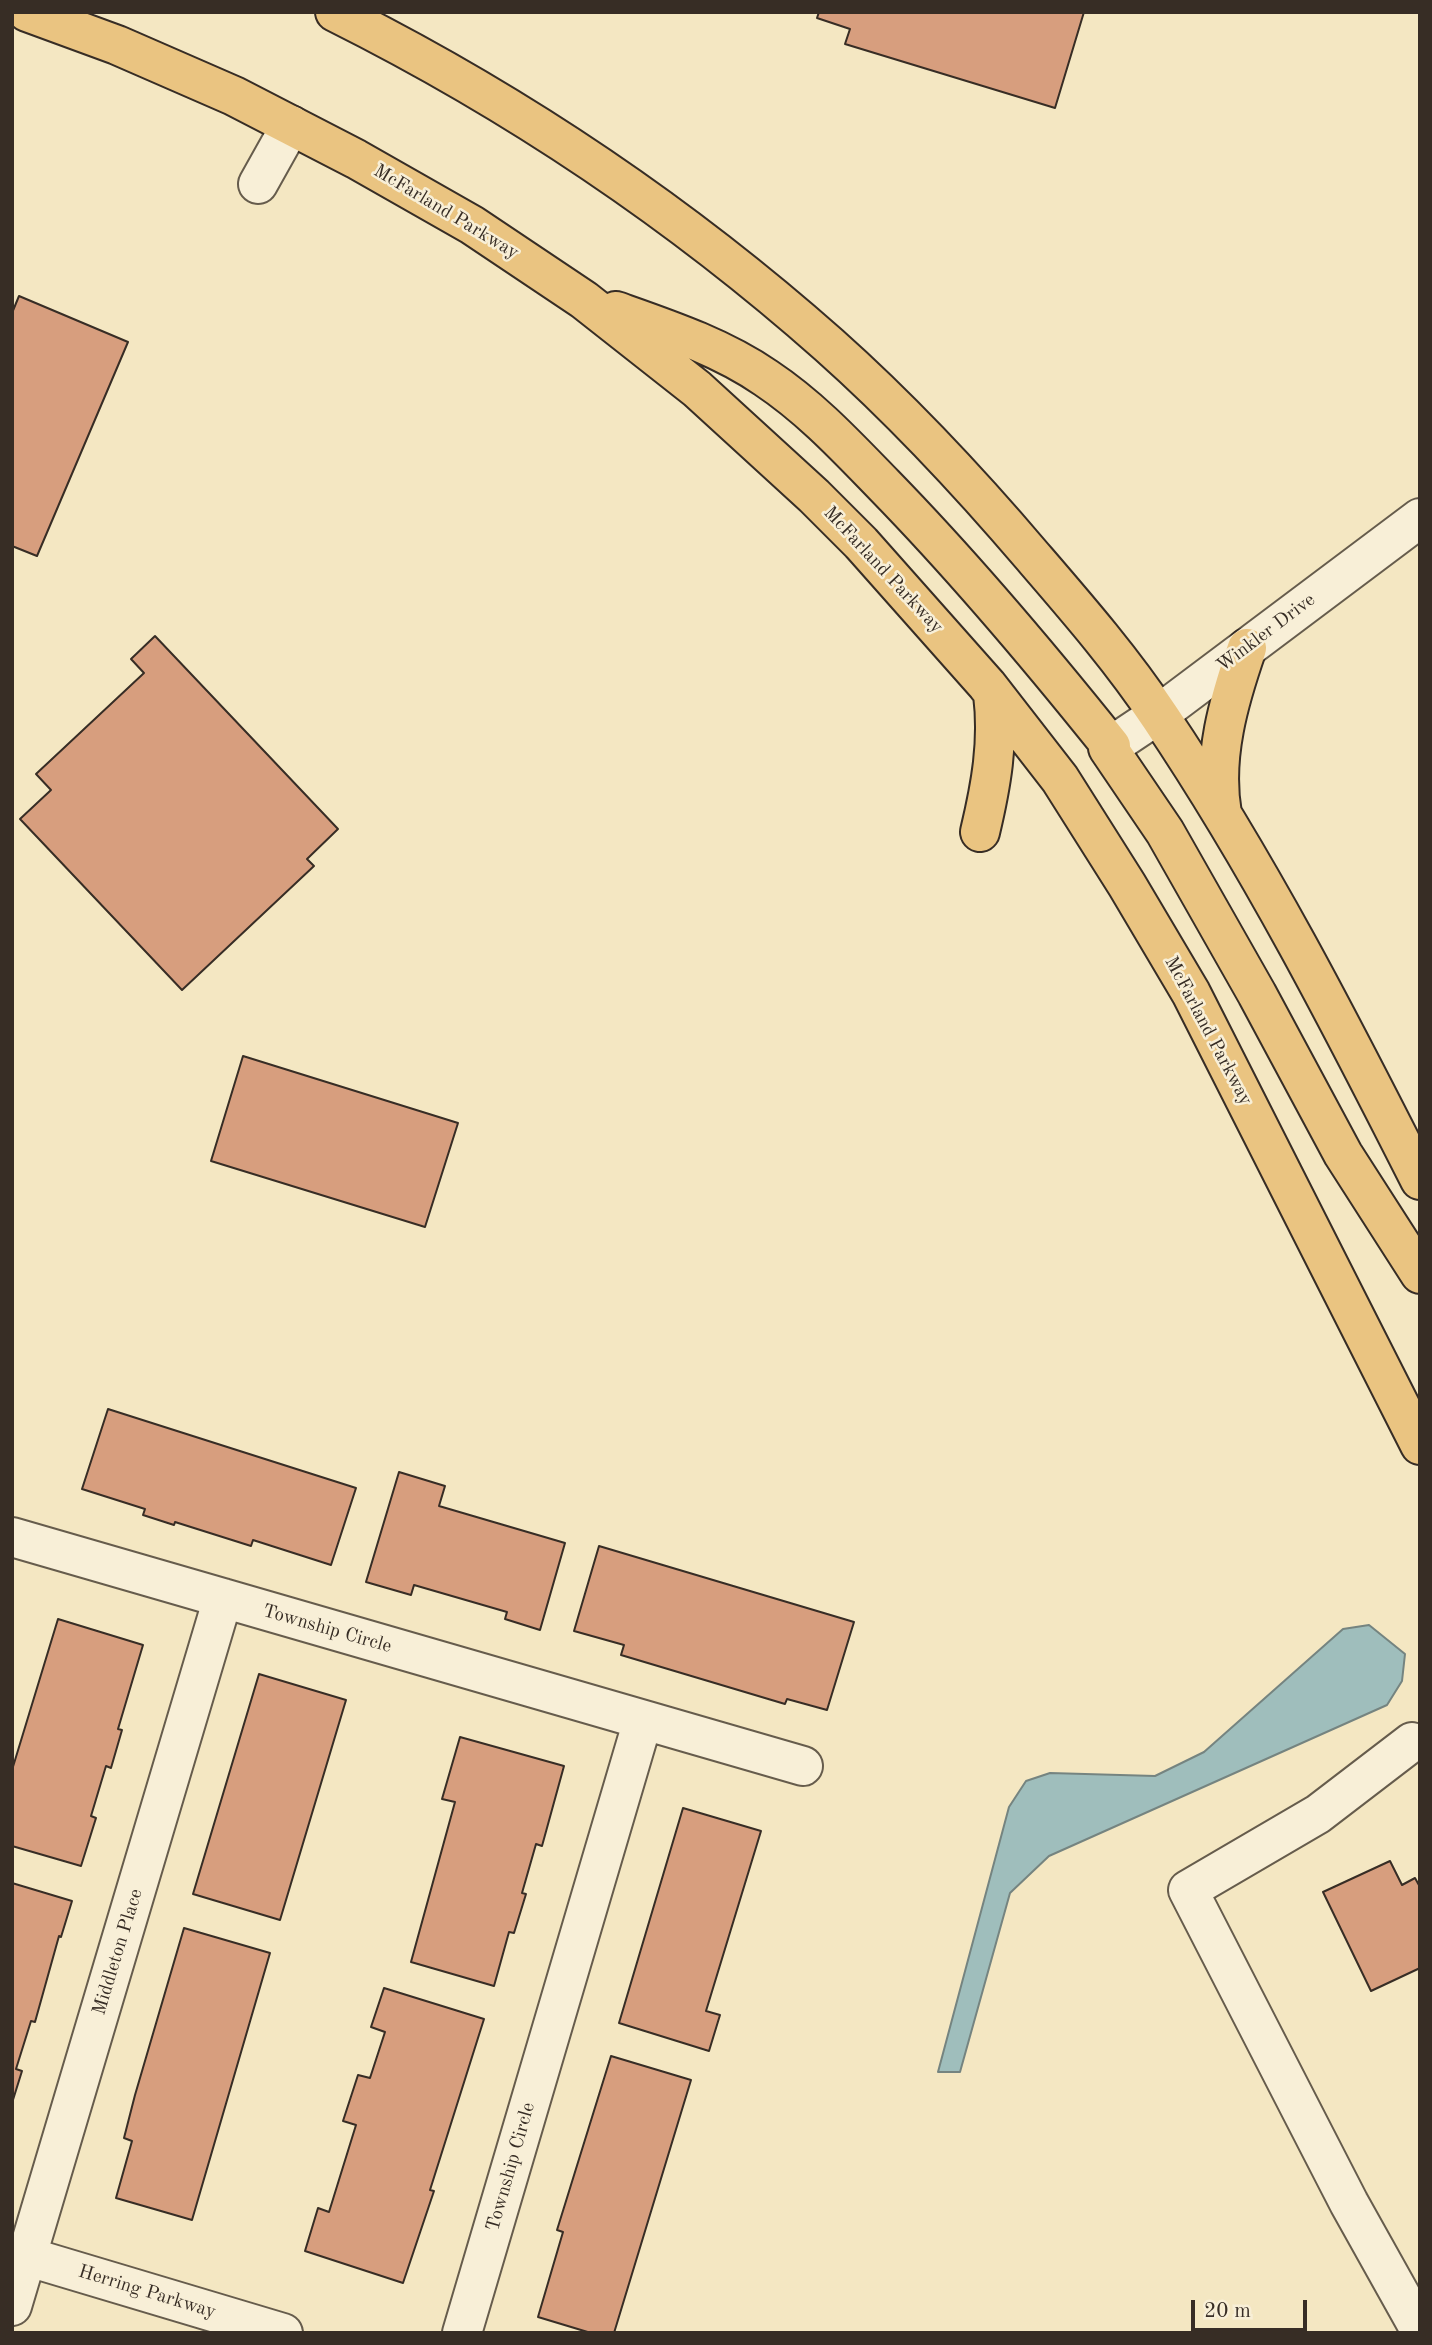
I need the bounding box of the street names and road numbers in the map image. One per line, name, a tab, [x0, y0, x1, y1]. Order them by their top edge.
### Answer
street label: McFarland Parkway	[369, 160, 523, 264]
street label: McFarland Parkway	[818, 502, 948, 638]
street label: Winkler Drive	[1212, 589, 1320, 677]
street label: McFarland Parkway	[1159, 953, 1257, 1109]
street label: Township Circle	[260, 1600, 394, 1658]
street label: Middleton Place	[88, 1886, 148, 2018]
street label: Township Circle	[482, 2100, 540, 2234]
street label: Herring Parkway	[75, 2260, 219, 2324]

